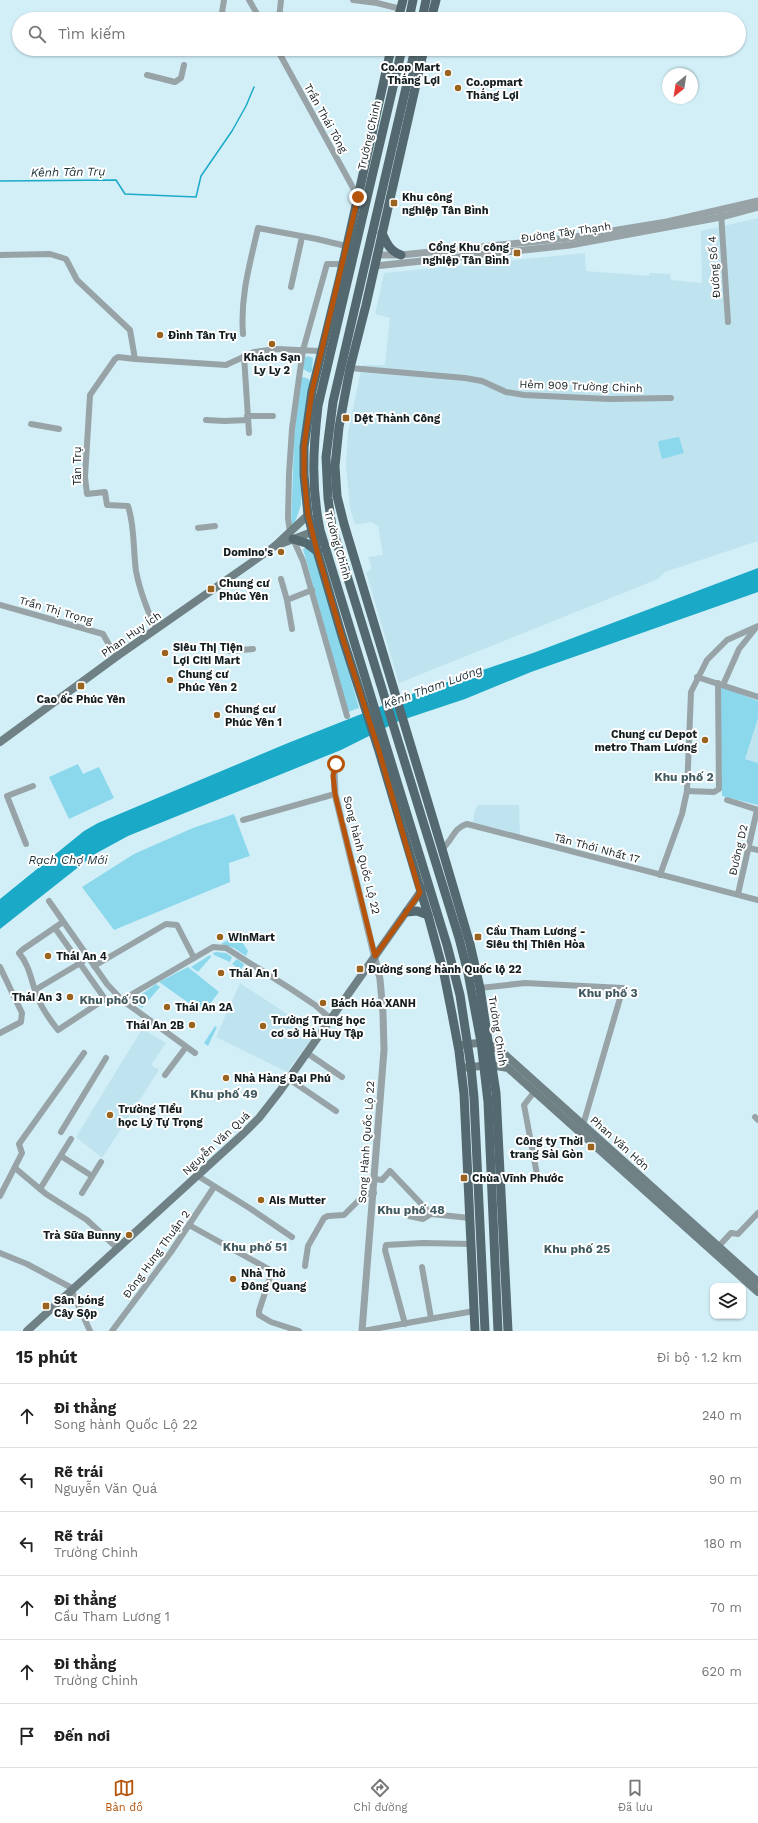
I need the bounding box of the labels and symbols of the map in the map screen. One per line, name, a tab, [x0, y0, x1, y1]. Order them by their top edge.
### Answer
place label: Co.op Mart Thắng Lợi	[381, 61, 440, 87]
marker: Co.op Mart Thắng Lợi	[443, 68, 453, 78]
north arrow	[662, 68, 698, 104]
place label: Co.opmart Thắng Lợi	[466, 76, 523, 102]
street label: Trần Thái Tông	[301, 81, 350, 155]
marker: Co.opmart Thắng Lợi	[453, 83, 463, 93]
street label: Trường Chinh	[355, 99, 384, 171]
water label: Kênh Tân Trụ	[31, 164, 105, 180]
route end	[349, 188, 367, 206]
place label: Khu công nghiệp Tân Bình	[402, 191, 489, 217]
marker: Khu công nghiệp Tân Bình	[389, 198, 399, 208]
street label: Đường Tây Thạnh	[520, 220, 612, 245]
street label: Đường Số 4	[706, 235, 723, 298]
place label: Cổng Khu công nghiệp Tân Bình	[423, 241, 510, 267]
marker: Cổng Khu công nghiệp Tân Bình	[512, 248, 522, 258]
place label: Đình Tân Trụ	[168, 329, 237, 342]
marker: Đình Tân Trụ	[155, 330, 165, 340]
marker: Khách Sạn Ly Ly 2	[267, 339, 277, 349]
place label: Khách Sạn Ly Ly 2	[243, 351, 301, 377]
street label: Hẻm 909 Trường Chinh	[519, 378, 643, 395]
place label: Dệt Thành Công	[354, 412, 441, 425]
marker: Dệt Thành Công	[341, 413, 351, 423]
street label: Tân Trụ	[71, 446, 84, 486]
street label: Trường Chinh	[321, 509, 354, 581]
place label: Domino's	[223, 546, 273, 559]
marker: Domino's	[276, 547, 286, 557]
place label: Chung cư Phúc Yên	[219, 577, 270, 603]
marker: Chung cư Phúc Yên	[206, 584, 216, 594]
street label: Trần Thị Trọng	[18, 594, 94, 627]
street label: Phan Huy Ích	[98, 608, 164, 660]
place label: Siêu Thị Tiện Lợi Citi Mart	[173, 641, 243, 667]
marker: Siêu Thị Tiện Lợi Citi Mart	[160, 648, 170, 658]
water label: Kênh Tham Lương	[381, 663, 485, 711]
place label: Chung cư Phúc Yên 2	[178, 668, 237, 694]
marker: Chung cư Phúc Yên 2	[165, 675, 175, 685]
marker: Cao ốc Phúc Yên	[76, 681, 86, 691]
place label: Cao ốc Phúc Yên	[37, 693, 126, 706]
place label: Chung cư Phúc Yên 1	[225, 703, 282, 729]
marker: Chung cư Phúc Yên 1	[212, 710, 222, 720]
place label: Chung cư Depot metro Tham Lương	[594, 728, 698, 754]
marker: Chung cư Depot metro Tham Lương	[700, 735, 710, 745]
route start	[327, 755, 345, 773]
district label: Khu phố 2	[654, 770, 714, 784]
street label: Song hành Quốc Lộ 22	[340, 795, 383, 916]
street label: Đường D2	[726, 823, 751, 877]
street label: Tân Thới Nhất 17	[553, 831, 641, 866]
water label: Rạch Chợ Mới	[28, 853, 108, 867]
place label: Cầu Tham Lương - Siêu thị Thiên Hòa	[486, 925, 586, 951]
place label: WinMart	[228, 931, 275, 944]
marker: WinMart	[215, 932, 225, 942]
marker: Cầu Tham Lương - Siêu thị Thiên Hòa	[473, 932, 483, 942]
place label: Thái An 4	[56, 950, 107, 963]
marker: Thái An 4	[43, 951, 53, 961]
place label: Đường song hành Quốc lộ 22	[368, 963, 522, 976]
marker: Đường song hành Quốc lộ 22	[355, 964, 365, 974]
place label: Thái An 1	[229, 967, 277, 980]
marker: Thái An 1	[216, 968, 226, 978]
district label: Khu phố 3	[578, 986, 638, 1000]
place label: Thái An 3	[12, 991, 62, 1004]
marker: Thái An 3	[65, 992, 75, 1002]
district label: Khu phố 50	[80, 993, 147, 1007]
street label: Trường Chinh	[486, 995, 509, 1067]
place label: Bách Hóa XANH	[331, 997, 416, 1010]
marker: Bách Hóa XANH	[318, 998, 328, 1008]
place label: Thái An 2A	[175, 1001, 233, 1014]
marker: Thái An 2A	[162, 1002, 172, 1012]
place label: Trường Trung học cơ sở Hà Huy Tập	[271, 1014, 365, 1040]
place label: Thái An 2B	[126, 1019, 184, 1032]
marker: Thái An 2B	[187, 1020, 197, 1030]
marker: Trường Trung học cơ sở Hà Huy Tập	[258, 1021, 268, 1031]
place label: Nhà Hàng Đại Phú	[234, 1072, 331, 1085]
marker: Nhà Hàng Đại Phú	[221, 1073, 231, 1083]
street label: Song Hành Quốc Lộ 22	[356, 1080, 377, 1204]
district label: Khu phố 49	[190, 1087, 258, 1101]
place label: Trường Tiểu học Lý Tự Trọng	[118, 1103, 203, 1129]
street label: Nguyễn Văn Quá	[179, 1108, 253, 1178]
marker: Trường Tiểu học Lý Tự Trọng	[105, 1110, 115, 1120]
street label: Phan Văn Hớn	[588, 1114, 652, 1173]
place label: Công ty Thời trang Sài Gòn	[510, 1135, 583, 1161]
marker: Công ty Thời trang Sài Gòn	[586, 1142, 596, 1152]
place label: Chùa Vĩnh Phước	[472, 1172, 564, 1185]
marker: Chùa Vĩnh Phước	[459, 1173, 469, 1183]
place label: Ais Mutter	[269, 1194, 326, 1207]
marker: Ais Mutter	[256, 1195, 266, 1205]
district label: Khu phố 48	[377, 1203, 445, 1217]
street label: Đông Hưng Thuận 2	[120, 1208, 193, 1301]
place label: Trà Sữa Bunny	[43, 1229, 122, 1242]
marker: Trà Sữa Bunny	[124, 1230, 134, 1240]
district label: Khu phố 51	[223, 1240, 287, 1254]
district label: Khu phố 25	[544, 1242, 610, 1256]
place label: Nhà Thờ Đông Quang	[241, 1267, 307, 1293]
marker: Nhà Thờ Đông Quang	[228, 1274, 238, 1284]
place label: Sân bóng Cây Sộp	[54, 1294, 105, 1320]
marker: Sân bóng Cây Sộp	[41, 1301, 51, 1311]

